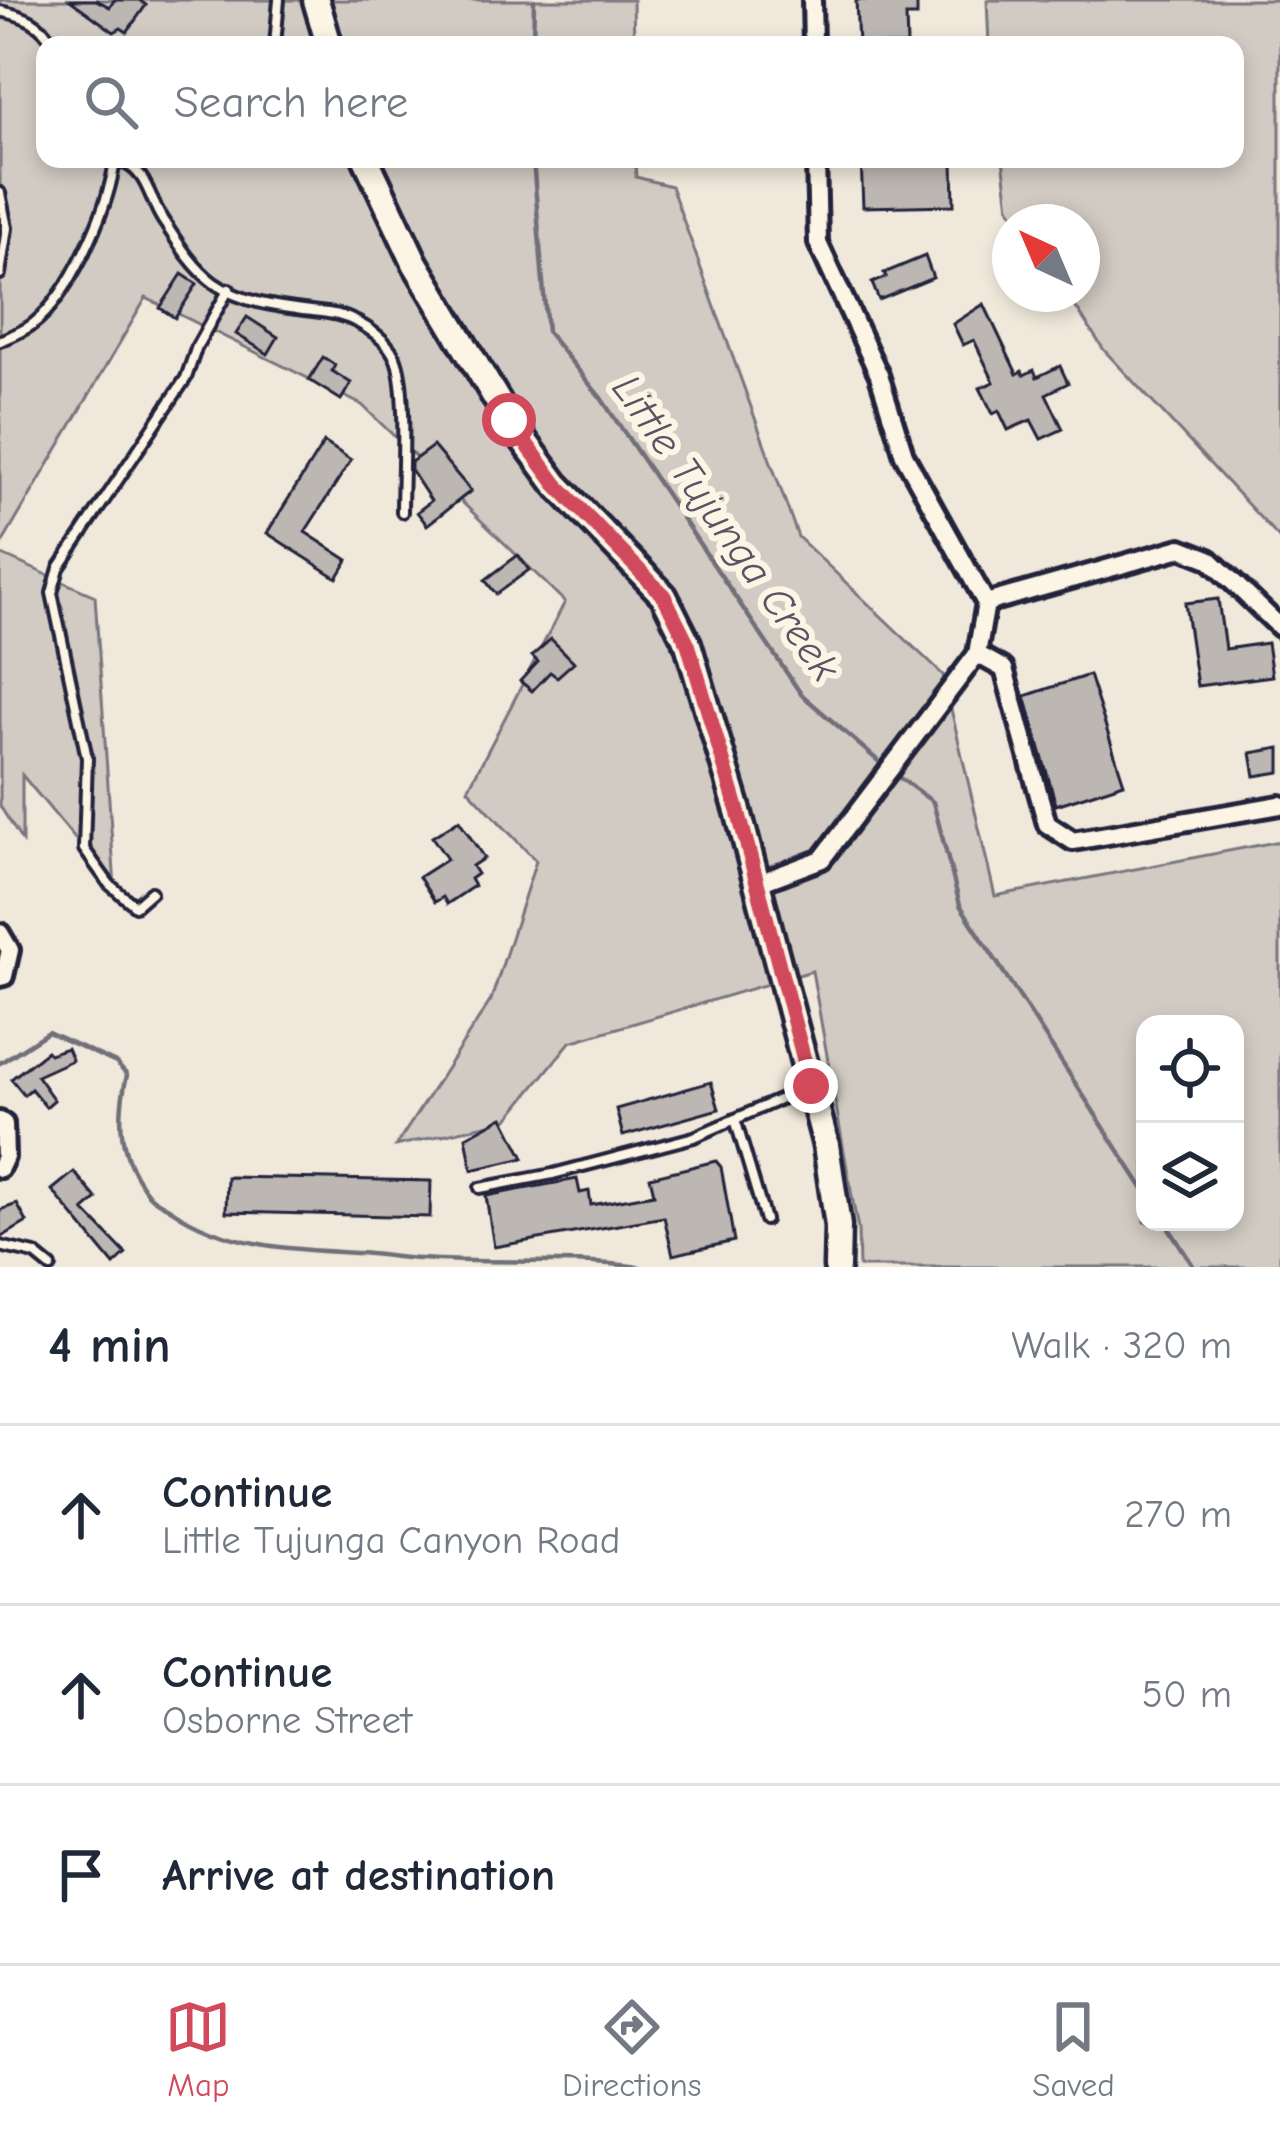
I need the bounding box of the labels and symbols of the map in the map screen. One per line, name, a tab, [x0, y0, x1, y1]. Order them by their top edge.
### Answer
north arrow	[992, 204, 1100, 312]
water label: Little Tujunga Creek	[602, 365, 850, 691]
route start	[482, 393, 536, 447]
route end	[784, 1059, 838, 1113]

